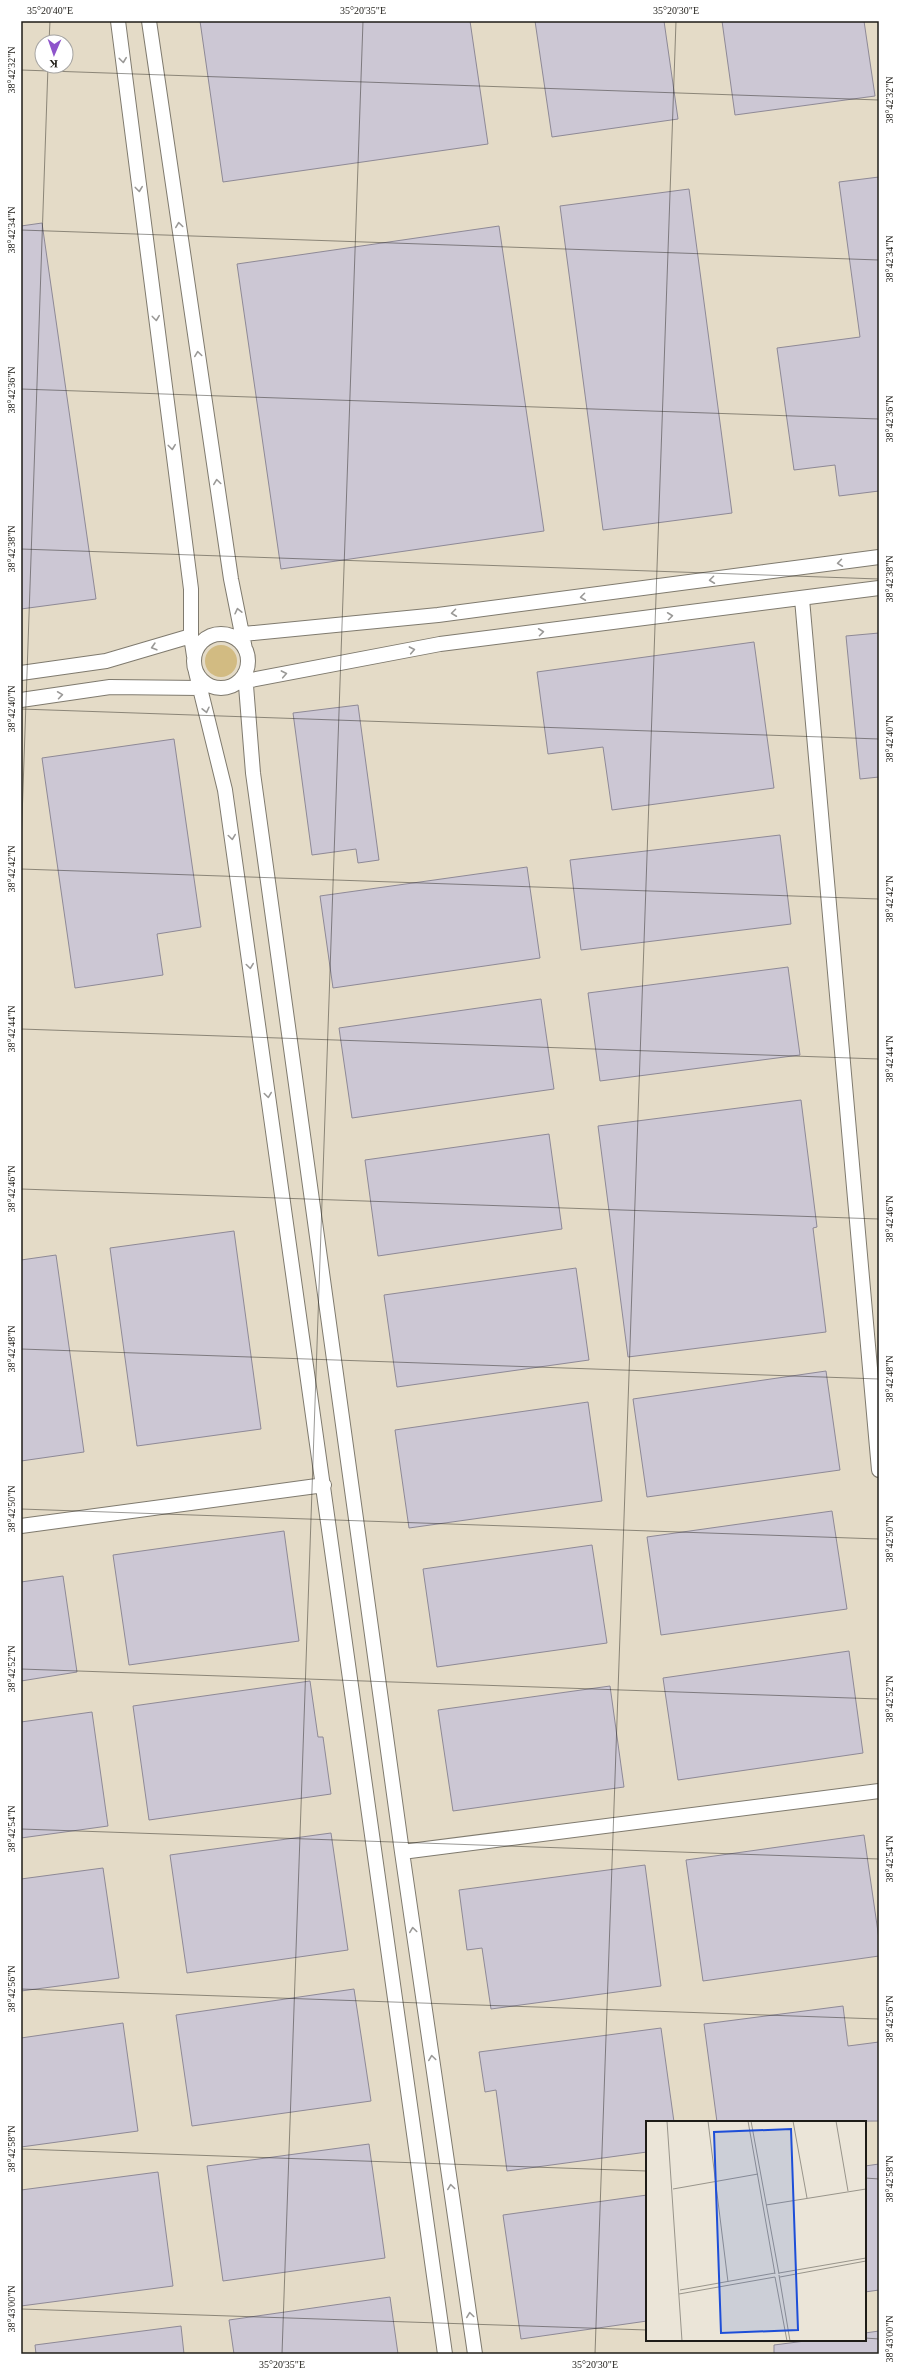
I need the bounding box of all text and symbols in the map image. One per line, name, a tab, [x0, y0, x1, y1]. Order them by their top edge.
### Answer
text: 35°20'40"E	[27, 5, 73, 16]
text: 35°20'35"E	[340, 5, 386, 16]
text: 35°20'30"E	[653, 5, 699, 16]
north arrow	[34, 34, 74, 74]
text: 38°42'32"N	[6, 46, 17, 94]
one-way arrow	[118, 57, 127, 63]
text: K	[49, 58, 58, 70]
text: 38°42'32"N	[884, 76, 895, 124]
one-way arrow	[134, 186, 143, 192]
text: 38°42'34"N	[6, 206, 17, 254]
one-way arrow	[175, 222, 184, 228]
text: 38°42'34"N	[884, 235, 895, 283]
one-way arrow	[151, 315, 160, 321]
one-way arrow	[194, 351, 203, 357]
text: 38°42'36"N	[6, 366, 17, 414]
text: 38°42'36"N	[884, 395, 895, 443]
one-way arrow	[168, 443, 177, 450]
one-way arrow	[213, 479, 222, 485]
text: 38°42'38"N	[6, 525, 17, 573]
text: 38°42'38"N	[884, 555, 895, 603]
one-way arrow	[837, 558, 843, 567]
one-way arrow	[708, 575, 715, 584]
one-way arrow	[580, 592, 586, 601]
one-way arrow	[235, 607, 243, 614]
one-way arrow	[451, 608, 457, 617]
one-way arrow	[667, 611, 673, 620]
one-way arrow	[538, 628, 544, 637]
one-way arrow	[151, 642, 158, 651]
one-way arrow	[409, 646, 415, 655]
one-way arrow	[281, 670, 287, 679]
text: 38°42'40"N	[6, 685, 17, 733]
one-way arrow	[57, 691, 63, 700]
one-way arrow	[201, 707, 209, 713]
text: 38°42'40"N	[884, 715, 895, 763]
one-way arrow	[227, 834, 236, 840]
text: 38°42'42"N	[6, 845, 17, 893]
text: 38°42'42"N	[884, 875, 895, 923]
one-way arrow	[245, 963, 254, 969]
text: 38°42'44"N	[6, 1005, 17, 1053]
text: 38°42'44"N	[884, 1035, 895, 1083]
one-way arrow	[263, 1092, 272, 1098]
text: 38°42'46"N	[6, 1165, 17, 1213]
text: 38°42'46"N	[884, 1195, 895, 1243]
text: 38°42'48"N	[6, 1325, 17, 1373]
text: 38°42'48"N	[884, 1355, 895, 1403]
text: 38°42'50"N	[6, 1485, 17, 1533]
text: 38°42'50"N	[884, 1515, 895, 1563]
text: 38°42'52"N	[6, 1645, 17, 1693]
text: 38°42'52"N	[884, 1675, 895, 1723]
text: 38°42'54"N	[6, 1805, 17, 1853]
text: 38°42'54"N	[884, 1835, 895, 1883]
one-way arrow	[409, 1926, 418, 1933]
text: 38°42'56"N	[6, 1965, 17, 2013]
text: 38°42'56"N	[884, 1995, 895, 2043]
one-way arrow	[428, 2055, 437, 2061]
inset map	[646, 2121, 866, 2341]
text: 38°42'58"N	[6, 2125, 17, 2173]
text: 38°42'58"N	[884, 2155, 895, 2203]
one-way arrow	[447, 2184, 456, 2190]
text: 38°43'00"N	[6, 2285, 17, 2333]
one-way arrow	[466, 2312, 475, 2318]
text: 38°43'00"N	[884, 2315, 895, 2363]
text: 35°20'35"E	[259, 2359, 305, 2370]
text: 35°20'30"E	[572, 2359, 618, 2370]

